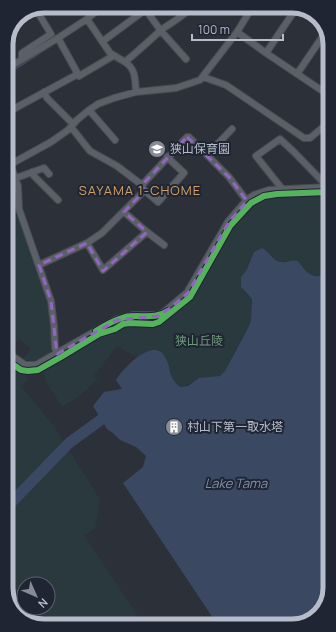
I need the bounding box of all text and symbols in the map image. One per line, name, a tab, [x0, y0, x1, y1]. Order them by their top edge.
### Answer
scale bar	[192, 16, 283, 42]
text: 100 m	[198, 21, 230, 38]
school or university icon: 狭山保育園	[147, 139, 167, 159]
place label: 狭山保育園	[170, 140, 230, 157]
district label: SAYAMA 1-CHOME	[79, 181, 201, 199]
park label: 狭山丘陵	[175, 332, 223, 349]
building icon: 村山下第一取水塔	[164, 417, 184, 437]
place label: 村山下第一取水塔	[187, 418, 283, 435]
water label: Lake Tama	[205, 474, 268, 492]
north arrow	[16, 576, 56, 616]
text: N	[35, 595, 52, 612]

